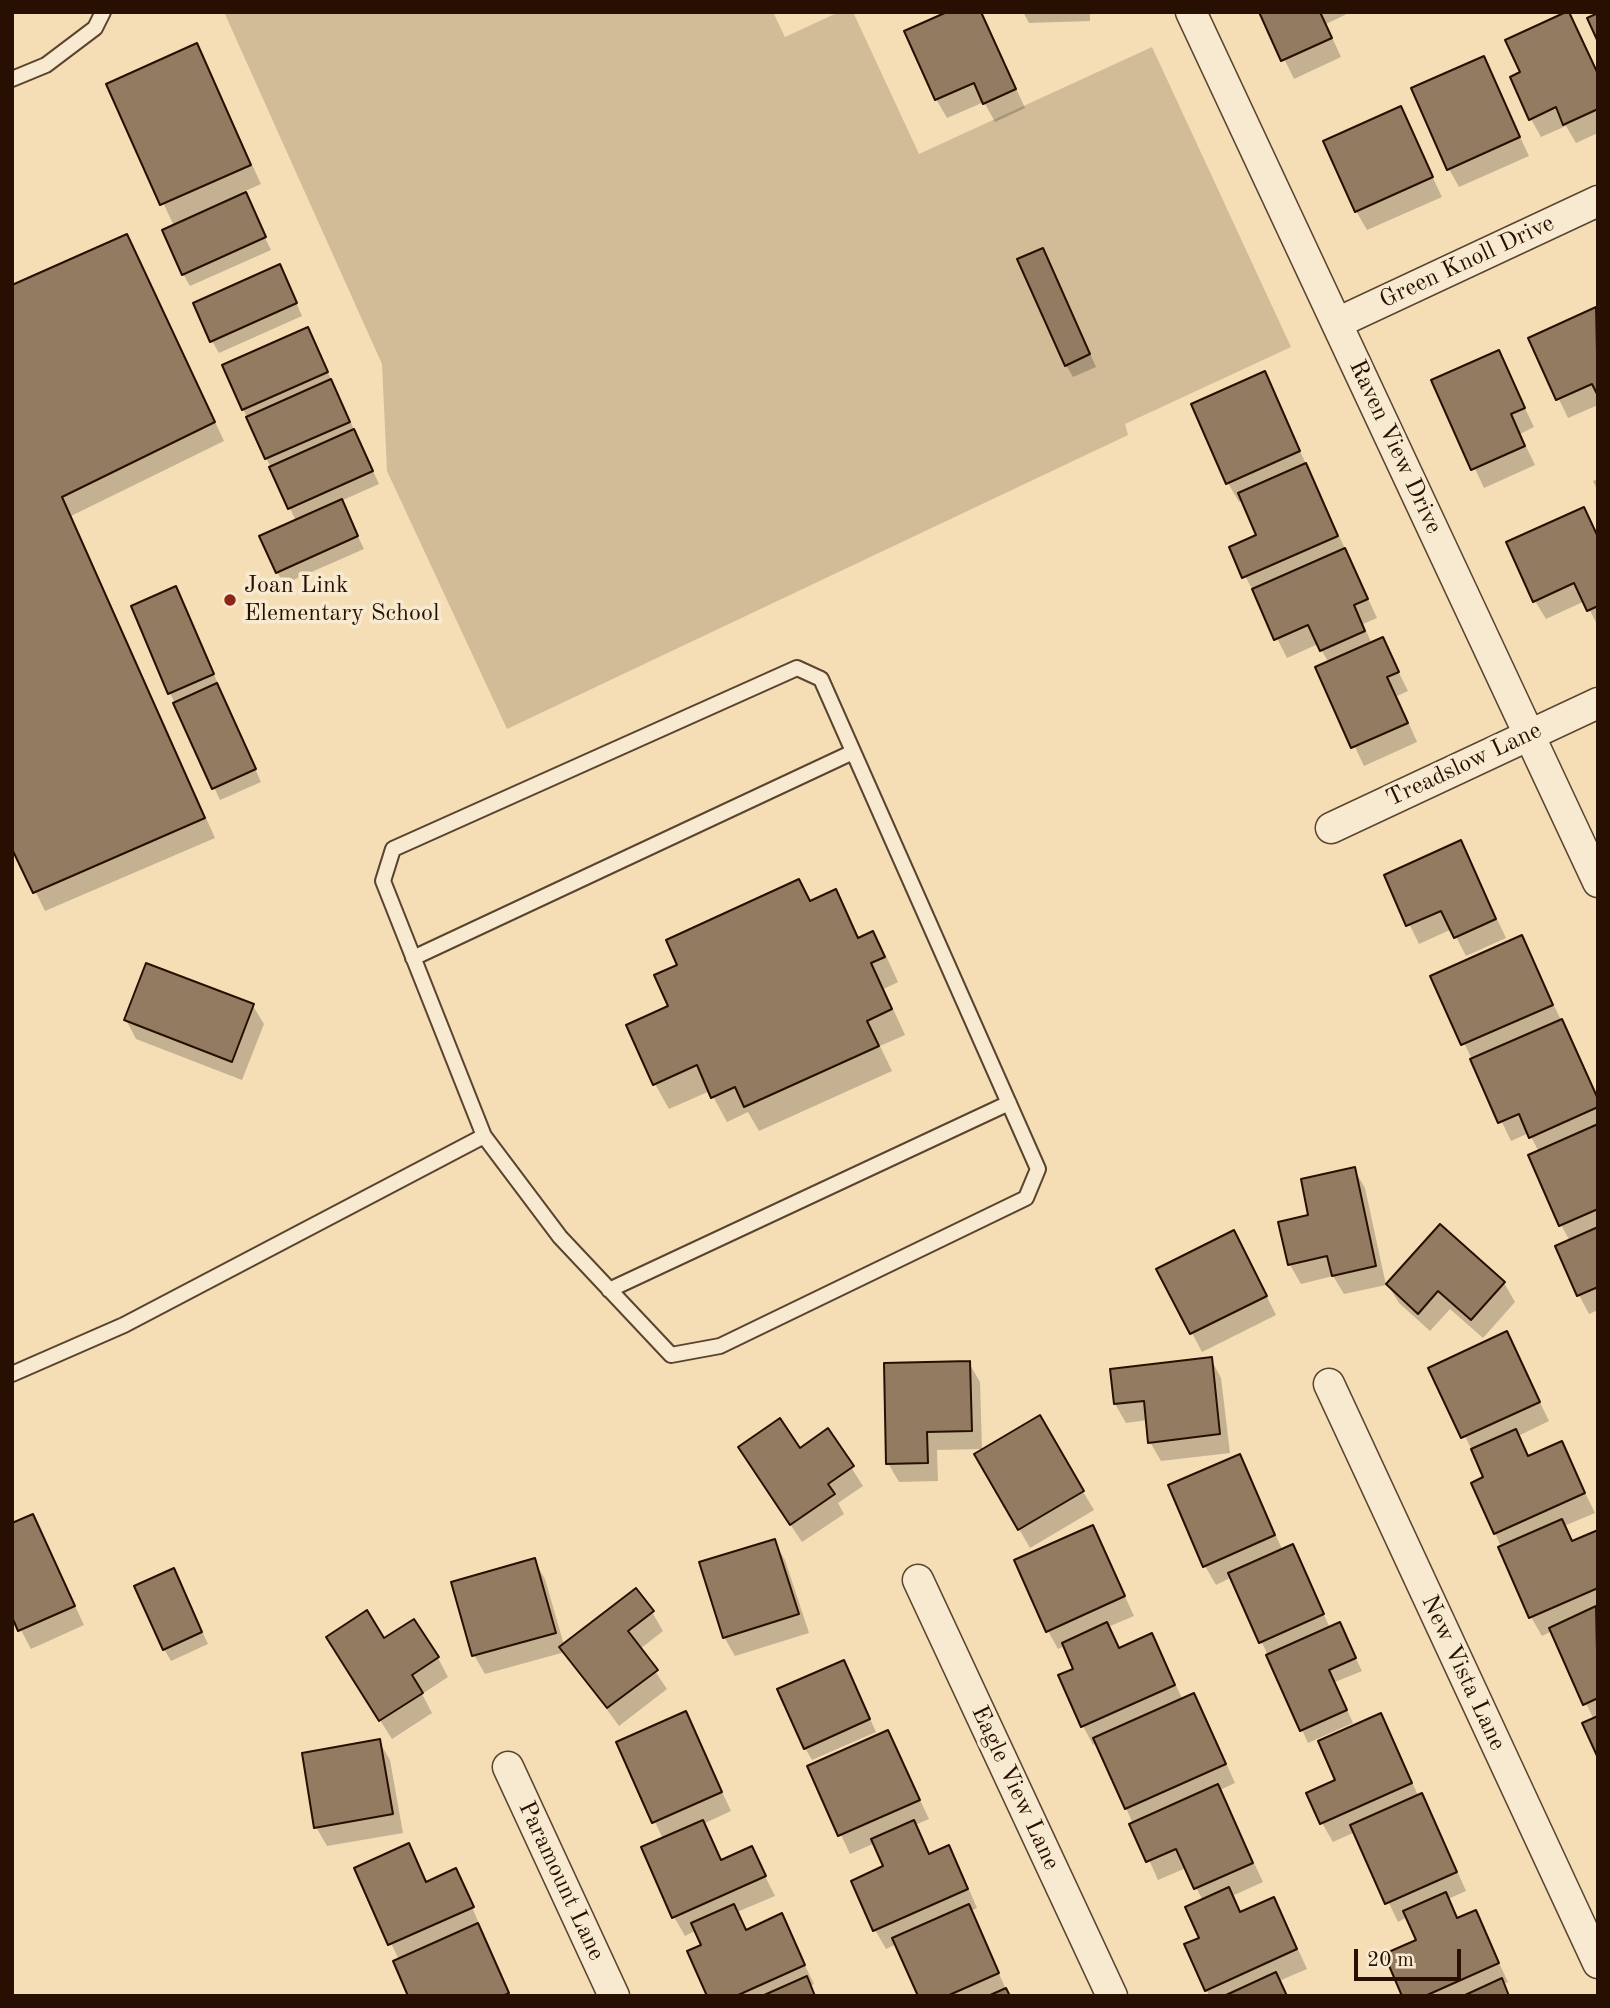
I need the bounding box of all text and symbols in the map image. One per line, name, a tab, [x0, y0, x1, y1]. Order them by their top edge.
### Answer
street label: Green Knoll Drive	[1375, 209, 1559, 315]
street label: Raven View Drive	[1342, 355, 1448, 539]
place label: Joan Link Elementary School	[244, 572, 439, 628]
marker: Joan Link Elementary School	[222, 592, 238, 608]
street label: Treadslow Lane	[1382, 716, 1546, 814]
street label: New Vista Lane	[1414, 1591, 1512, 1755]
street label: Eagle View Lane	[964, 1701, 1066, 1875]
street label: Paramount Lane	[511, 1797, 611, 1965]
scale bar	[1358, 1934, 1465, 1978]
text: 20 m	[1367, 1950, 1414, 1971]

